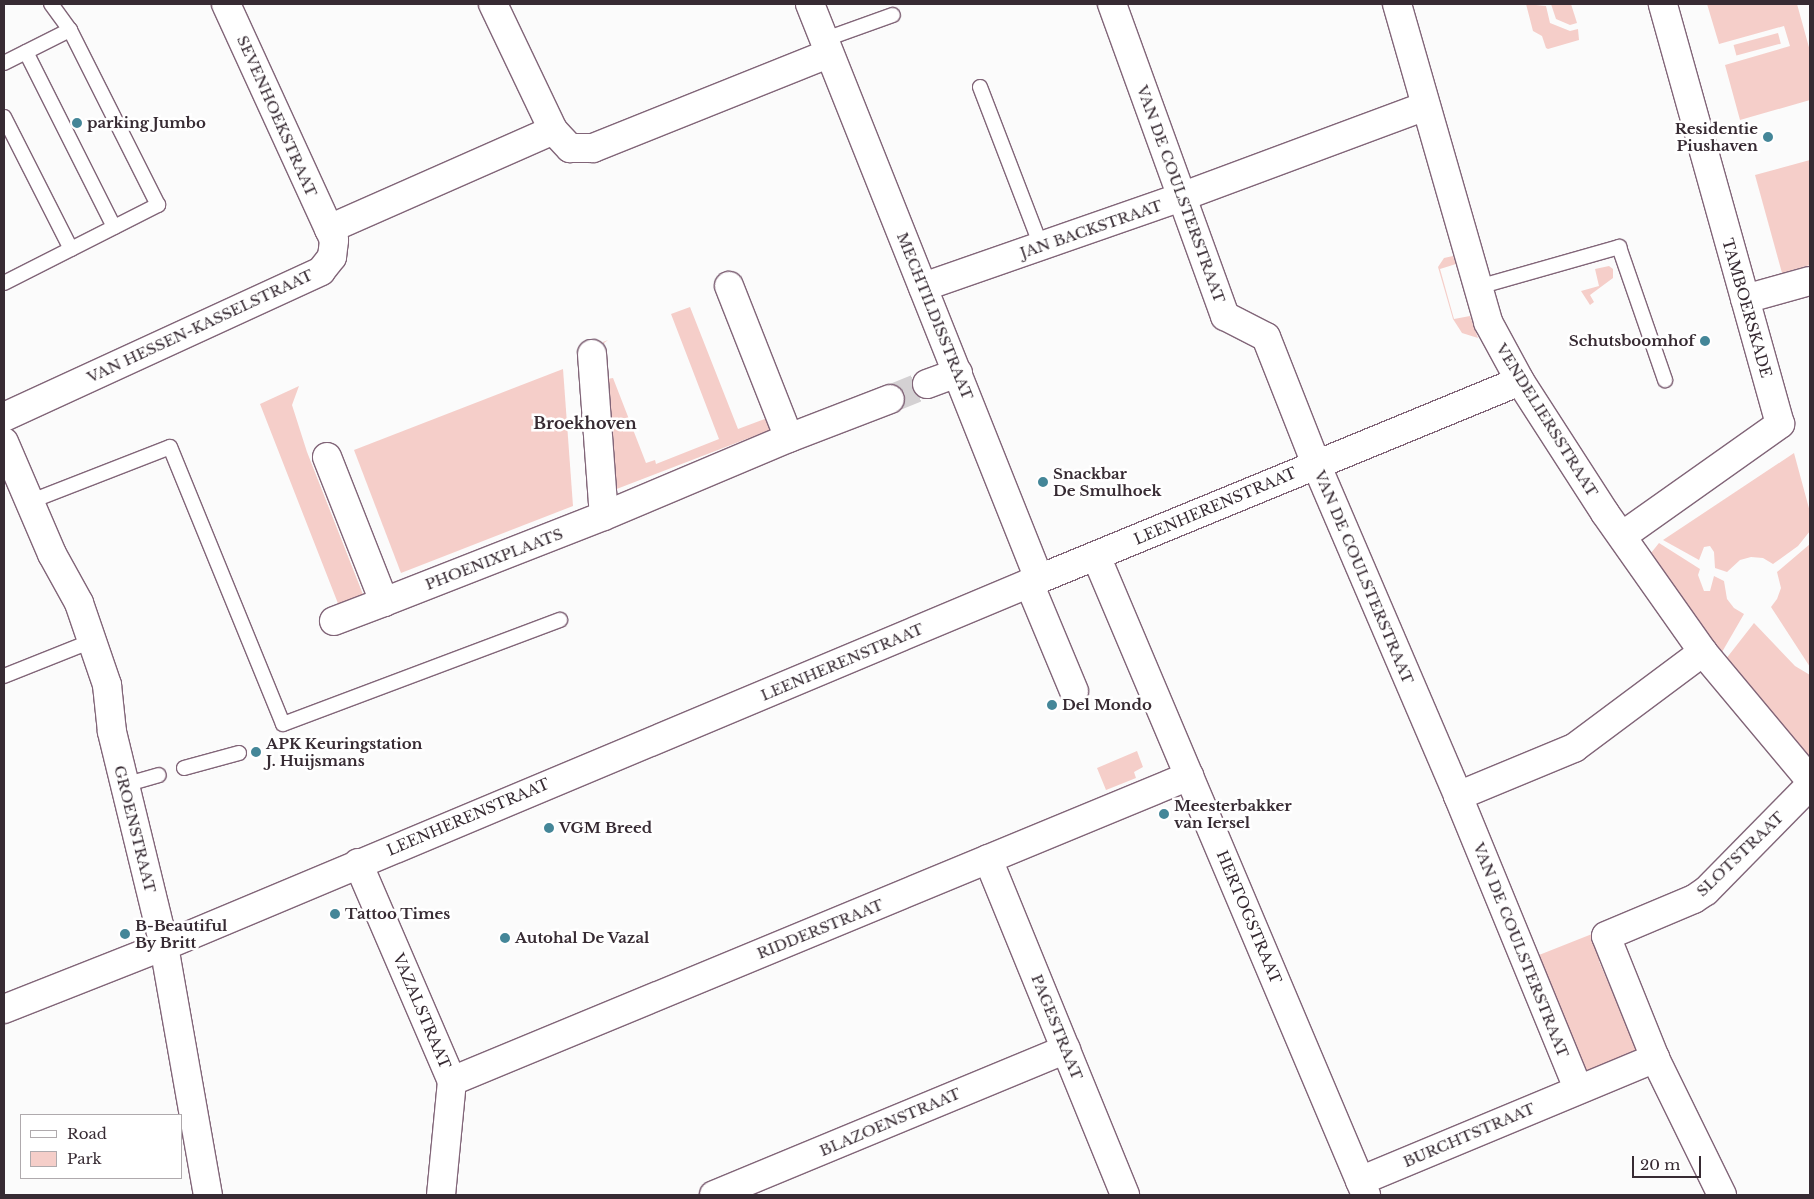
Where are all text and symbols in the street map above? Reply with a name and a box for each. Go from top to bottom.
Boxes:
street label: SEVENHOEKSTRAAT [233,33,321,199]
street label: VAN DE COULSTERSTRAAT [1133,83,1229,305]
place label: parking Jumbo [87,114,206,132]
marker: parking Jumbo [71,117,83,129]
place label: Residentie Piushaven [1675,119,1758,154]
marker: Residentie Piushaven [1762,131,1774,143]
street label: JAN BACKSTRAAT [1018,196,1164,262]
street label: MECHTILDISSTRAAT [893,230,977,402]
street label: TAMBOERSKADE [1719,236,1775,380]
street label: VAN HESSEN-KASSELSTRAAT [84,266,316,386]
place label: Schutsboomhof [1569,332,1695,350]
marker: Schutsboomhof [1699,335,1711,347]
street label: VENDELIERSSTRAAT [1492,340,1602,500]
district label: Broekhoven [533,413,637,433]
place label: Snackbar De Smulhoek [1053,464,1161,499]
street label: LEENHERENSTRAAT [1131,464,1299,548]
street label: VAN DE COULSTERSTRAAT [1311,468,1417,686]
marker: Snackbar De Smulhoek [1037,476,1049,488]
street label: PHOENIXPLAATS [423,524,565,594]
street label: LEENHERENSTRAAT [758,620,926,704]
place label: Del Mondo [1062,696,1152,714]
marker: Del Mondo [1046,699,1058,711]
place label: APK Keuringstation J. Huijsmans [266,734,423,769]
marker: APK Keuringstation J. Huijsmans [250,746,262,758]
street label: GROENSTRAAT [110,764,160,894]
street label: LEENHERENSTRAAT [384,775,552,859]
place label: Meesterbakker van Iersel [1174,796,1292,831]
marker: Meesterbakker van Iersel [1158,808,1170,820]
street label: SLOTSTRAAT [1693,808,1787,900]
place label: VGM Breed [559,819,652,837]
marker: VGM Breed [543,822,555,834]
street label: VAN DE COULSTERSTRAAT [1470,840,1572,1060]
street label: HERTOGSTRAAT [1213,848,1285,986]
street label: RIDDERSTRAAT [754,895,886,963]
place label: Tattoo Times [345,905,451,923]
marker: Tattoo Times [329,908,341,920]
place label: B-Beautiful By Britt [135,916,227,951]
marker: B-Beautiful By Britt [119,928,131,940]
place label: Autohal De Vazal [515,929,650,947]
marker: Autohal De Vazal [499,932,511,944]
street label: VAZALSTRAAT [390,951,454,1071]
street label: PAGESTRAAT [1028,972,1086,1082]
street label: BLAZOENSTRAAT [817,1084,963,1160]
street label: BURCHTSTRAAT [1400,1099,1538,1171]
legend [20,1114,182,1179]
text: Road [67,1124,107,1143]
scale bar [1634,1146,1703,1178]
text: Park [67,1149,102,1168]
text: 20 m [1640,1155,1680,1174]

